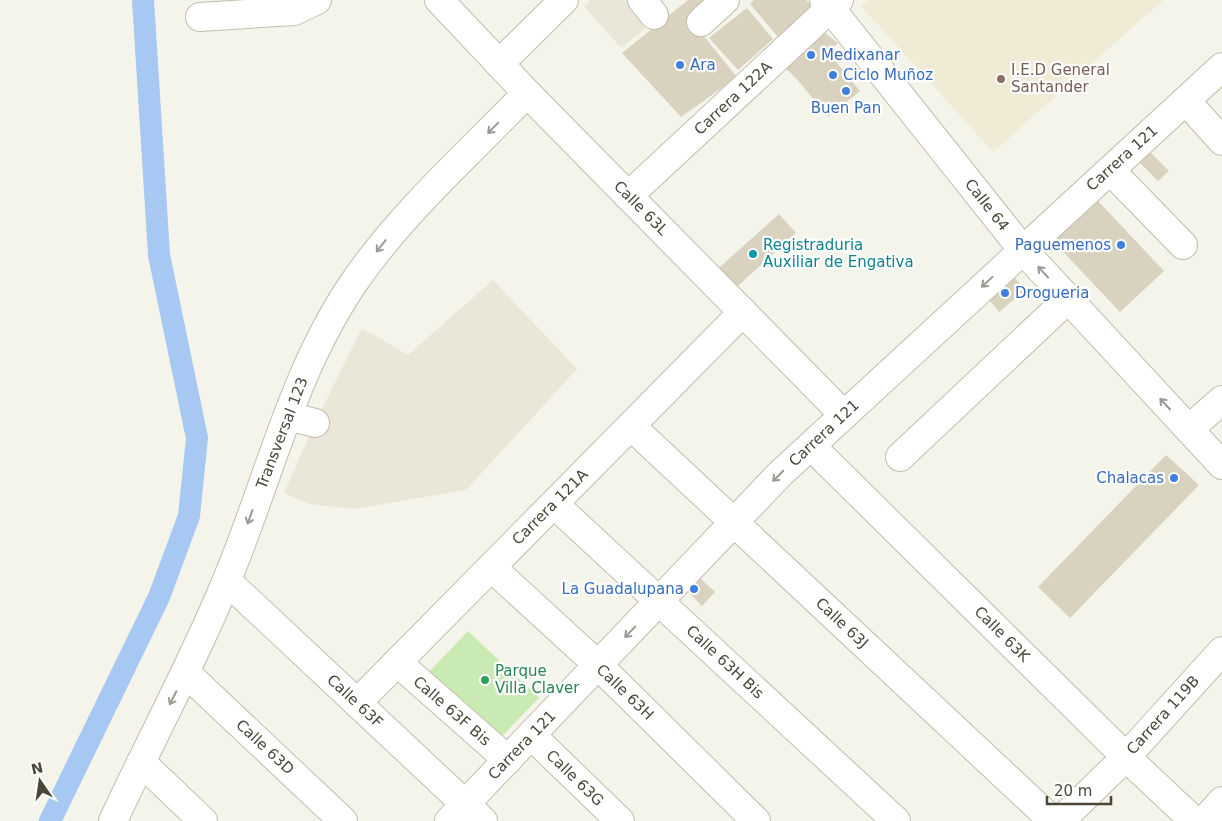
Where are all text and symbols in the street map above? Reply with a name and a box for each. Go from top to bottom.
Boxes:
place label: Medixanar [821,46,901,64]
marker: Medixanar [805,49,817,61]
place label: Ara [690,56,716,74]
street label: Carrera 122A [690,57,776,139]
marker: Ara [674,59,686,71]
place label: I.E.D General Santander [1011,61,1110,96]
place label: Ciclo Muñoz [843,66,933,84]
marker: Ciclo Muñoz [827,69,839,81]
marker: I.E.D General Santander [995,73,1007,85]
marker: Buen Pan [840,85,852,97]
place label: Buen Pan [811,99,881,117]
street label: Carrera 121 [1083,121,1161,195]
one-way arrow [487,122,499,135]
street label: Calle 64 [961,175,1013,235]
street label: Calle 63L [610,177,672,239]
place label: Registraduria Auxiliar de Engativa [763,236,914,271]
place label: Paguemenos [1015,236,1111,254]
one-way arrow [376,239,387,252]
marker: Paguemenos [1115,239,1127,251]
marker: Registraduria Auxiliar de Engativa [747,248,759,260]
one-way arrow [1037,265,1049,278]
one-way arrow [980,276,993,288]
place label: Drogueria [1015,284,1089,302]
marker: Drogueria [999,287,1011,299]
street label: Transversal 123 [252,374,312,492]
street label: Carrera 121 [785,396,863,470]
one-way arrow [1159,397,1171,410]
street label: Carrera 121A [508,465,592,549]
place label: Chalacas [1096,469,1164,487]
one-way arrow [772,470,784,483]
marker: Chalacas [1168,472,1180,484]
one-way arrow [245,509,255,524]
place label: La Guadalupana [562,580,684,598]
marker: La Guadalupana [688,583,700,595]
street label: Calle 63J [812,594,872,652]
street label: Calle 63K [971,603,1034,666]
street label: Calle 63H Bis [683,622,768,703]
one-way arrow [623,626,636,638]
street label: Calle 63H [593,660,657,724]
place label: Parque Villa Claver [495,662,580,697]
street label: Calle 63F [323,671,387,731]
street label: Calle 63F Bis [410,672,495,750]
street label: Carrera 119B [1123,672,1203,758]
marker: Parque Villa Claver [479,674,491,686]
one-way arrow [168,690,177,705]
street label: Carrera 121 [484,707,560,783]
street label: Calle 63D [232,716,298,778]
street label: Calle 63G [543,746,607,810]
north arrow [15,756,65,806]
text: N [30,759,45,777]
scale bar [1047,774,1111,806]
text: 20 m [1054,782,1092,800]

